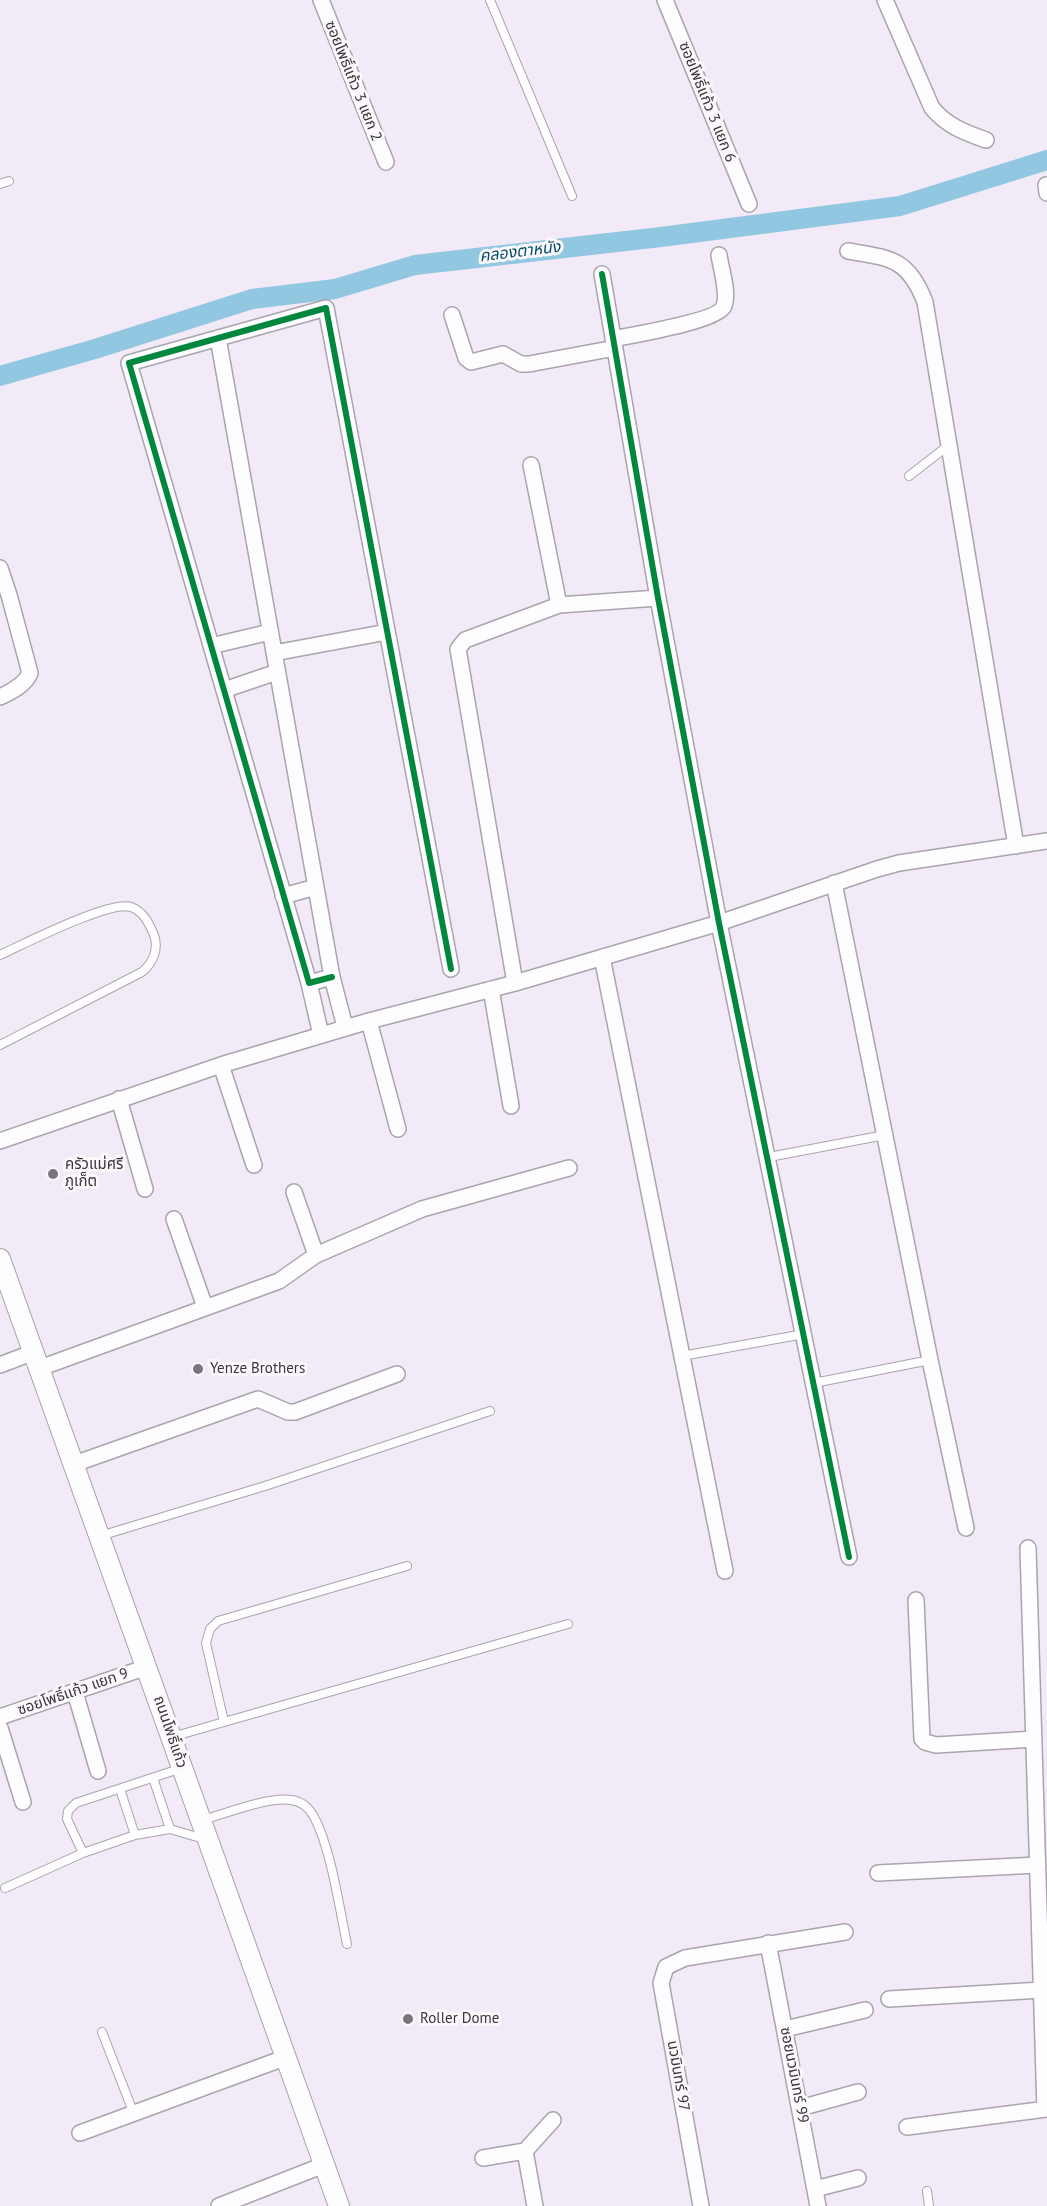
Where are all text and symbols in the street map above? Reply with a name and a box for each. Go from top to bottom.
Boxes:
street label: ซอยโพธิ์แก้ว 3 แยก 2 [321,18,385,144]
street label: ซอยโพธิ์แก้ว 3 แยก 6 [675,39,739,165]
water label: คลองตาหนัง [479,238,561,266]
place label: ครัวแม่ศรี ภูเก็ต [65,1156,123,1191]
marker: ครัวแม่ศรี ภูเก็ต [46,1167,60,1181]
place label: Yenze Brothers [210,1360,305,1378]
marker: Yenze Brothers [191,1362,205,1376]
street label: ซอยโพธิ์เเก้ว แยก 9 [15,1665,131,1719]
street label: ถนนโพธิ์แก้ว [149,1693,191,1771]
place label: Roller Dome [420,2010,499,2028]
marker: Roller Dome [401,2012,415,2026]
street label: ซอยนวมินทร์ 99 [776,2025,812,2125]
street label: นวมินทร์ 97 [663,2039,693,2113]

